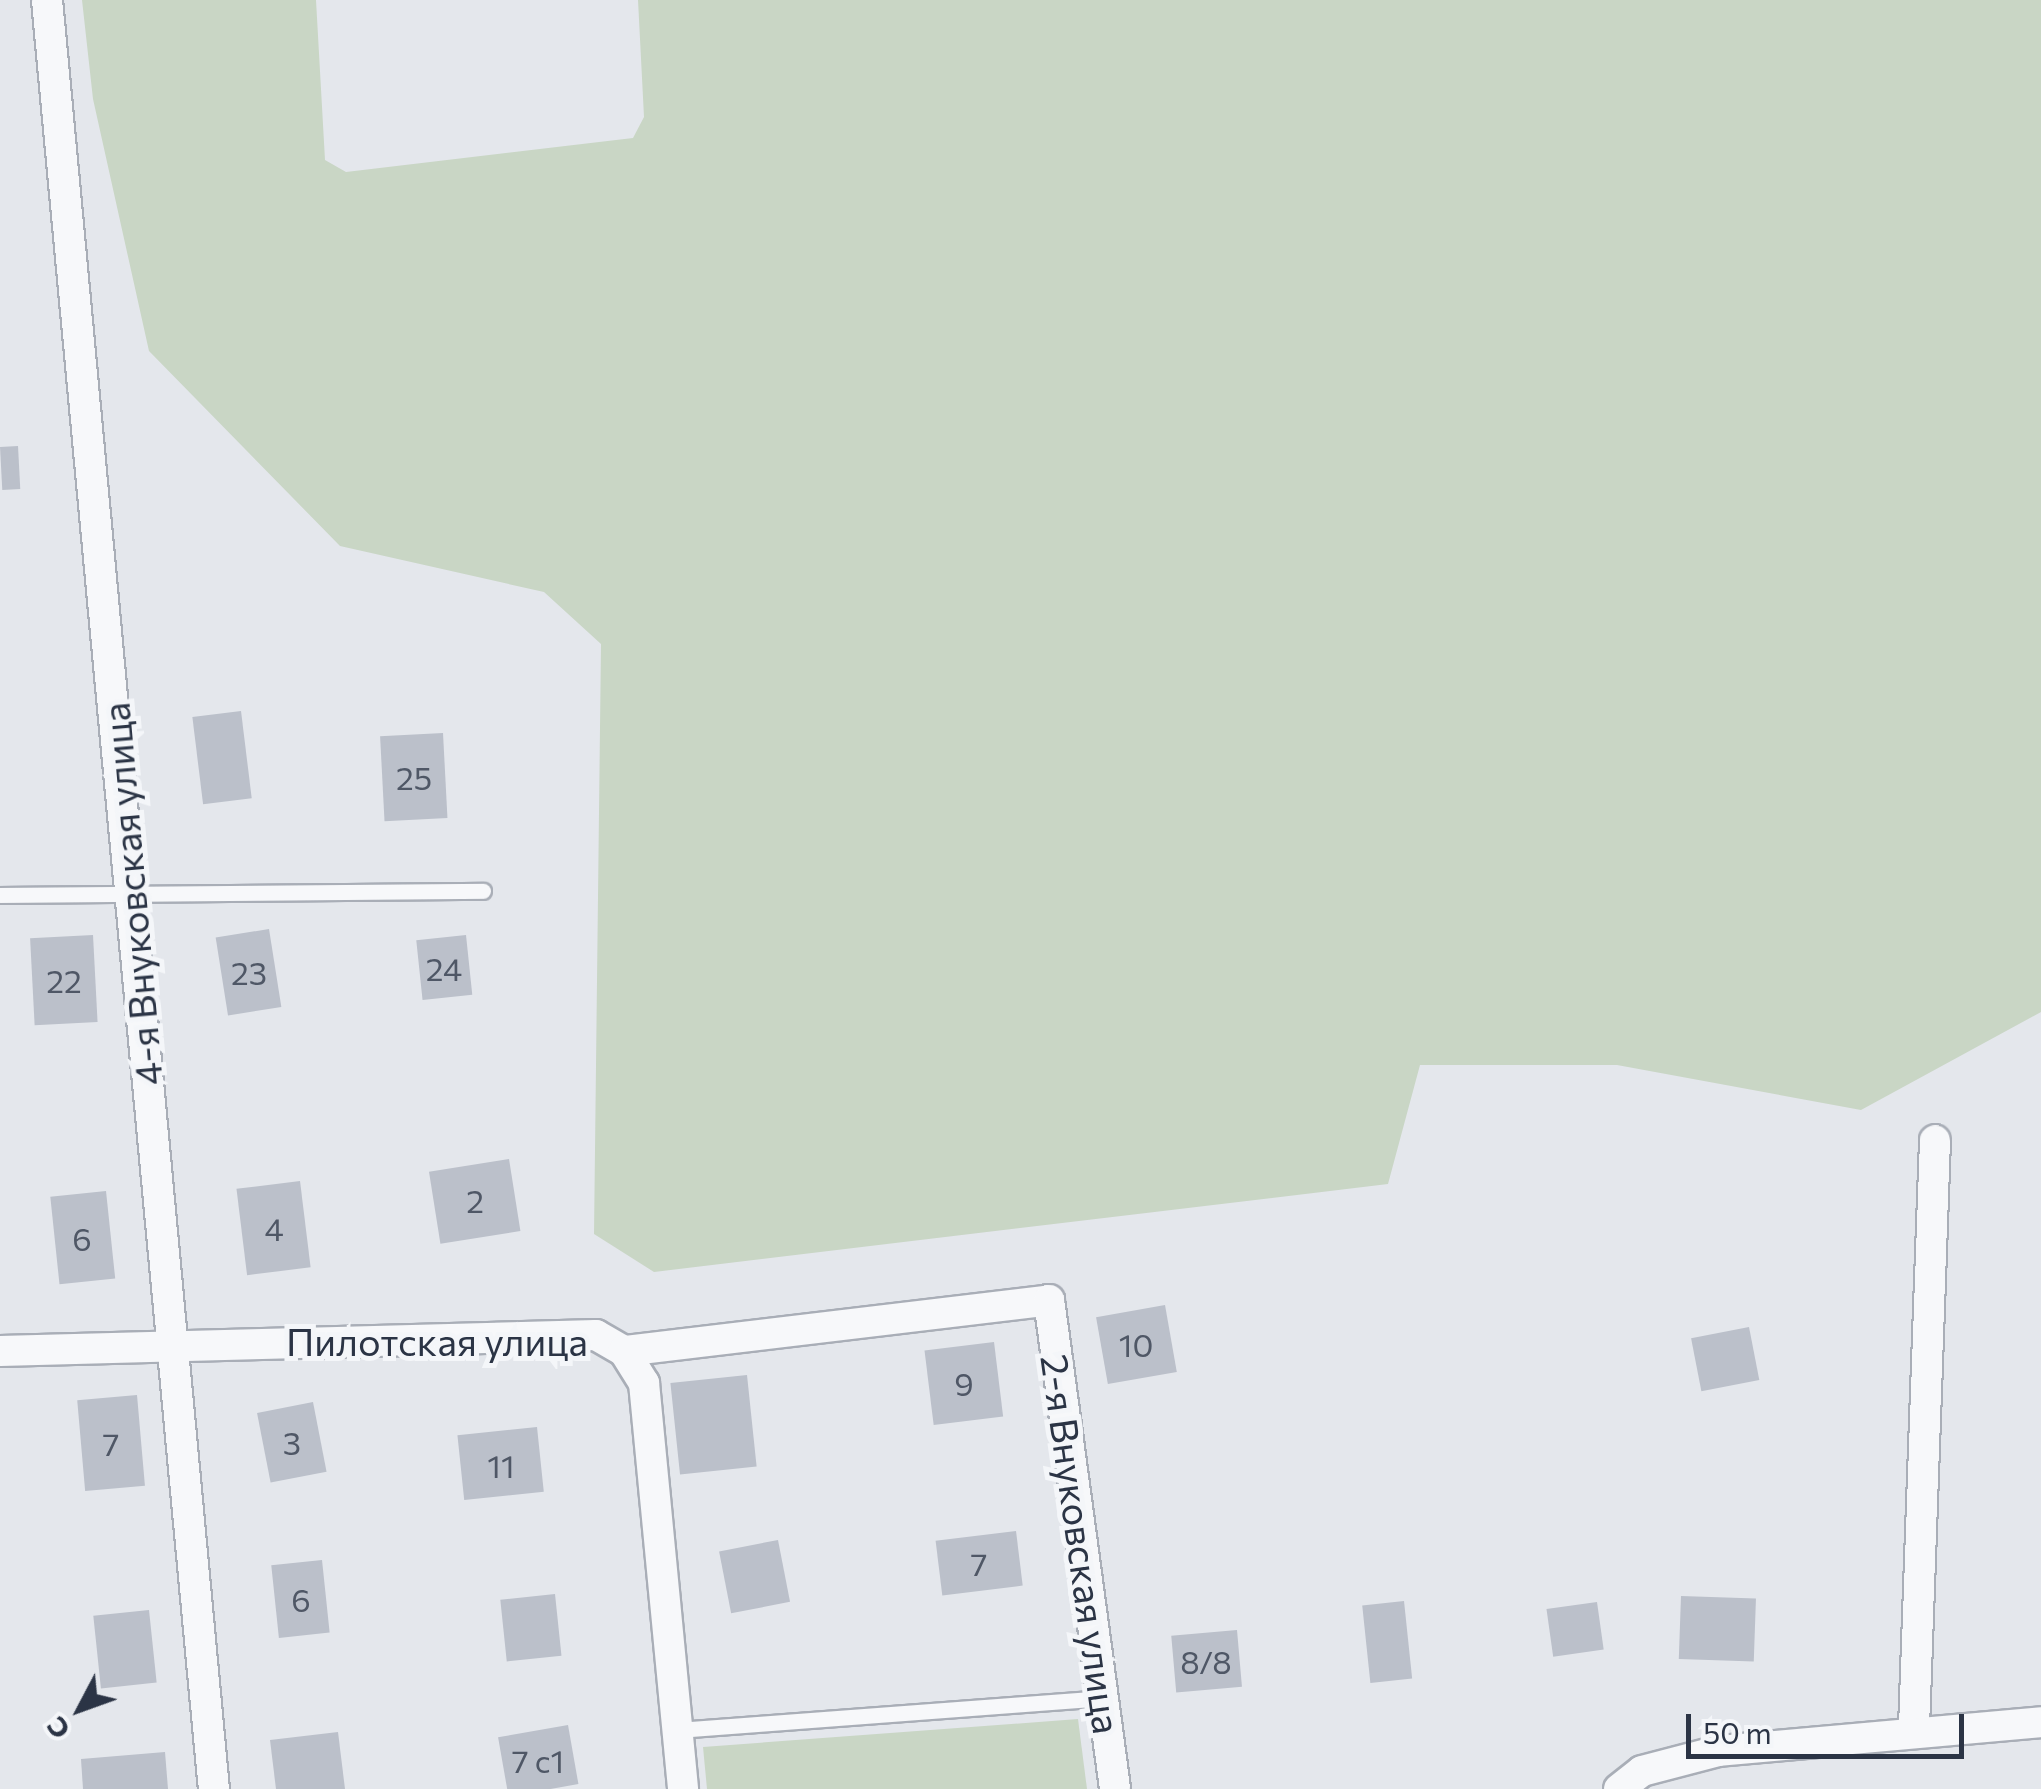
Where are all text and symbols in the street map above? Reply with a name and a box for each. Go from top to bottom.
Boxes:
street label: 4-я Внуковская улица [92,701,170,1087]
house number: 25 [396,758,432,796]
house number: 24 [426,949,462,987]
house number: 23 [231,953,267,991]
house number: 22 [46,961,82,999]
house number: 2 [466,1181,484,1219]
house number: 4 [264,1209,284,1247]
house number: 6 [72,1219,92,1257]
street label: Пилотская улица [286,1318,588,1364]
house number: 10 [1119,1325,1153,1363]
street label: 2-я Внуковская улица [1033,1351,1131,1737]
house number: 9 [954,1364,974,1402]
house number: 3 [283,1423,301,1461]
house number: 7 [103,1424,119,1462]
house number: 11 [487,1446,515,1484]
house number: 7 [971,1544,987,1582]
house number: 6 [291,1580,311,1618]
house number: 8/8 [1180,1642,1232,1680]
north arrow [30,1659,130,1759]
scale bar [1691,1694,1968,1756]
text: С [38,1710,76,1747]
text: 50 m [1703,1713,1772,1750]
house number: 7 с1 [512,1741,564,1779]

